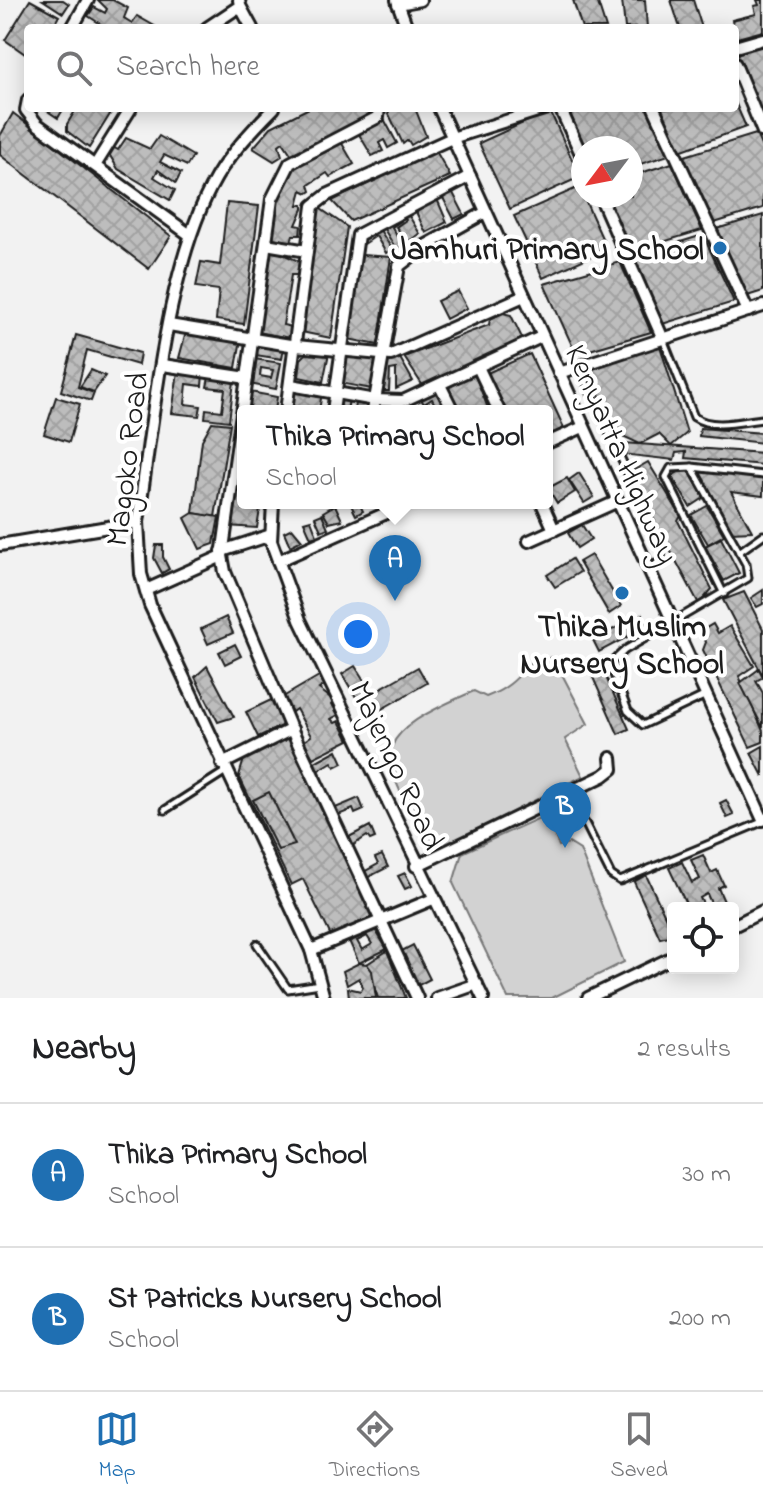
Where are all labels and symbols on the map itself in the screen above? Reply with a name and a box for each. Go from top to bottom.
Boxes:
north arrow [571,136,643,208]
place label: Jamhuri Primary School [391,228,704,276]
marker: Jamhuri Primary School [711,239,729,257]
street label: Kenyatta Highway [550,338,689,573]
street label: Magoko Road [95,370,163,549]
pin: A [369,535,421,601]
marker: Thika Muslim Nursery School [613,584,631,602]
place label: Thika Muslim Nursery School [520,605,724,690]
your location [338,614,378,654]
street label: Majengo Road [335,674,455,859]
pin: B [539,782,591,848]

